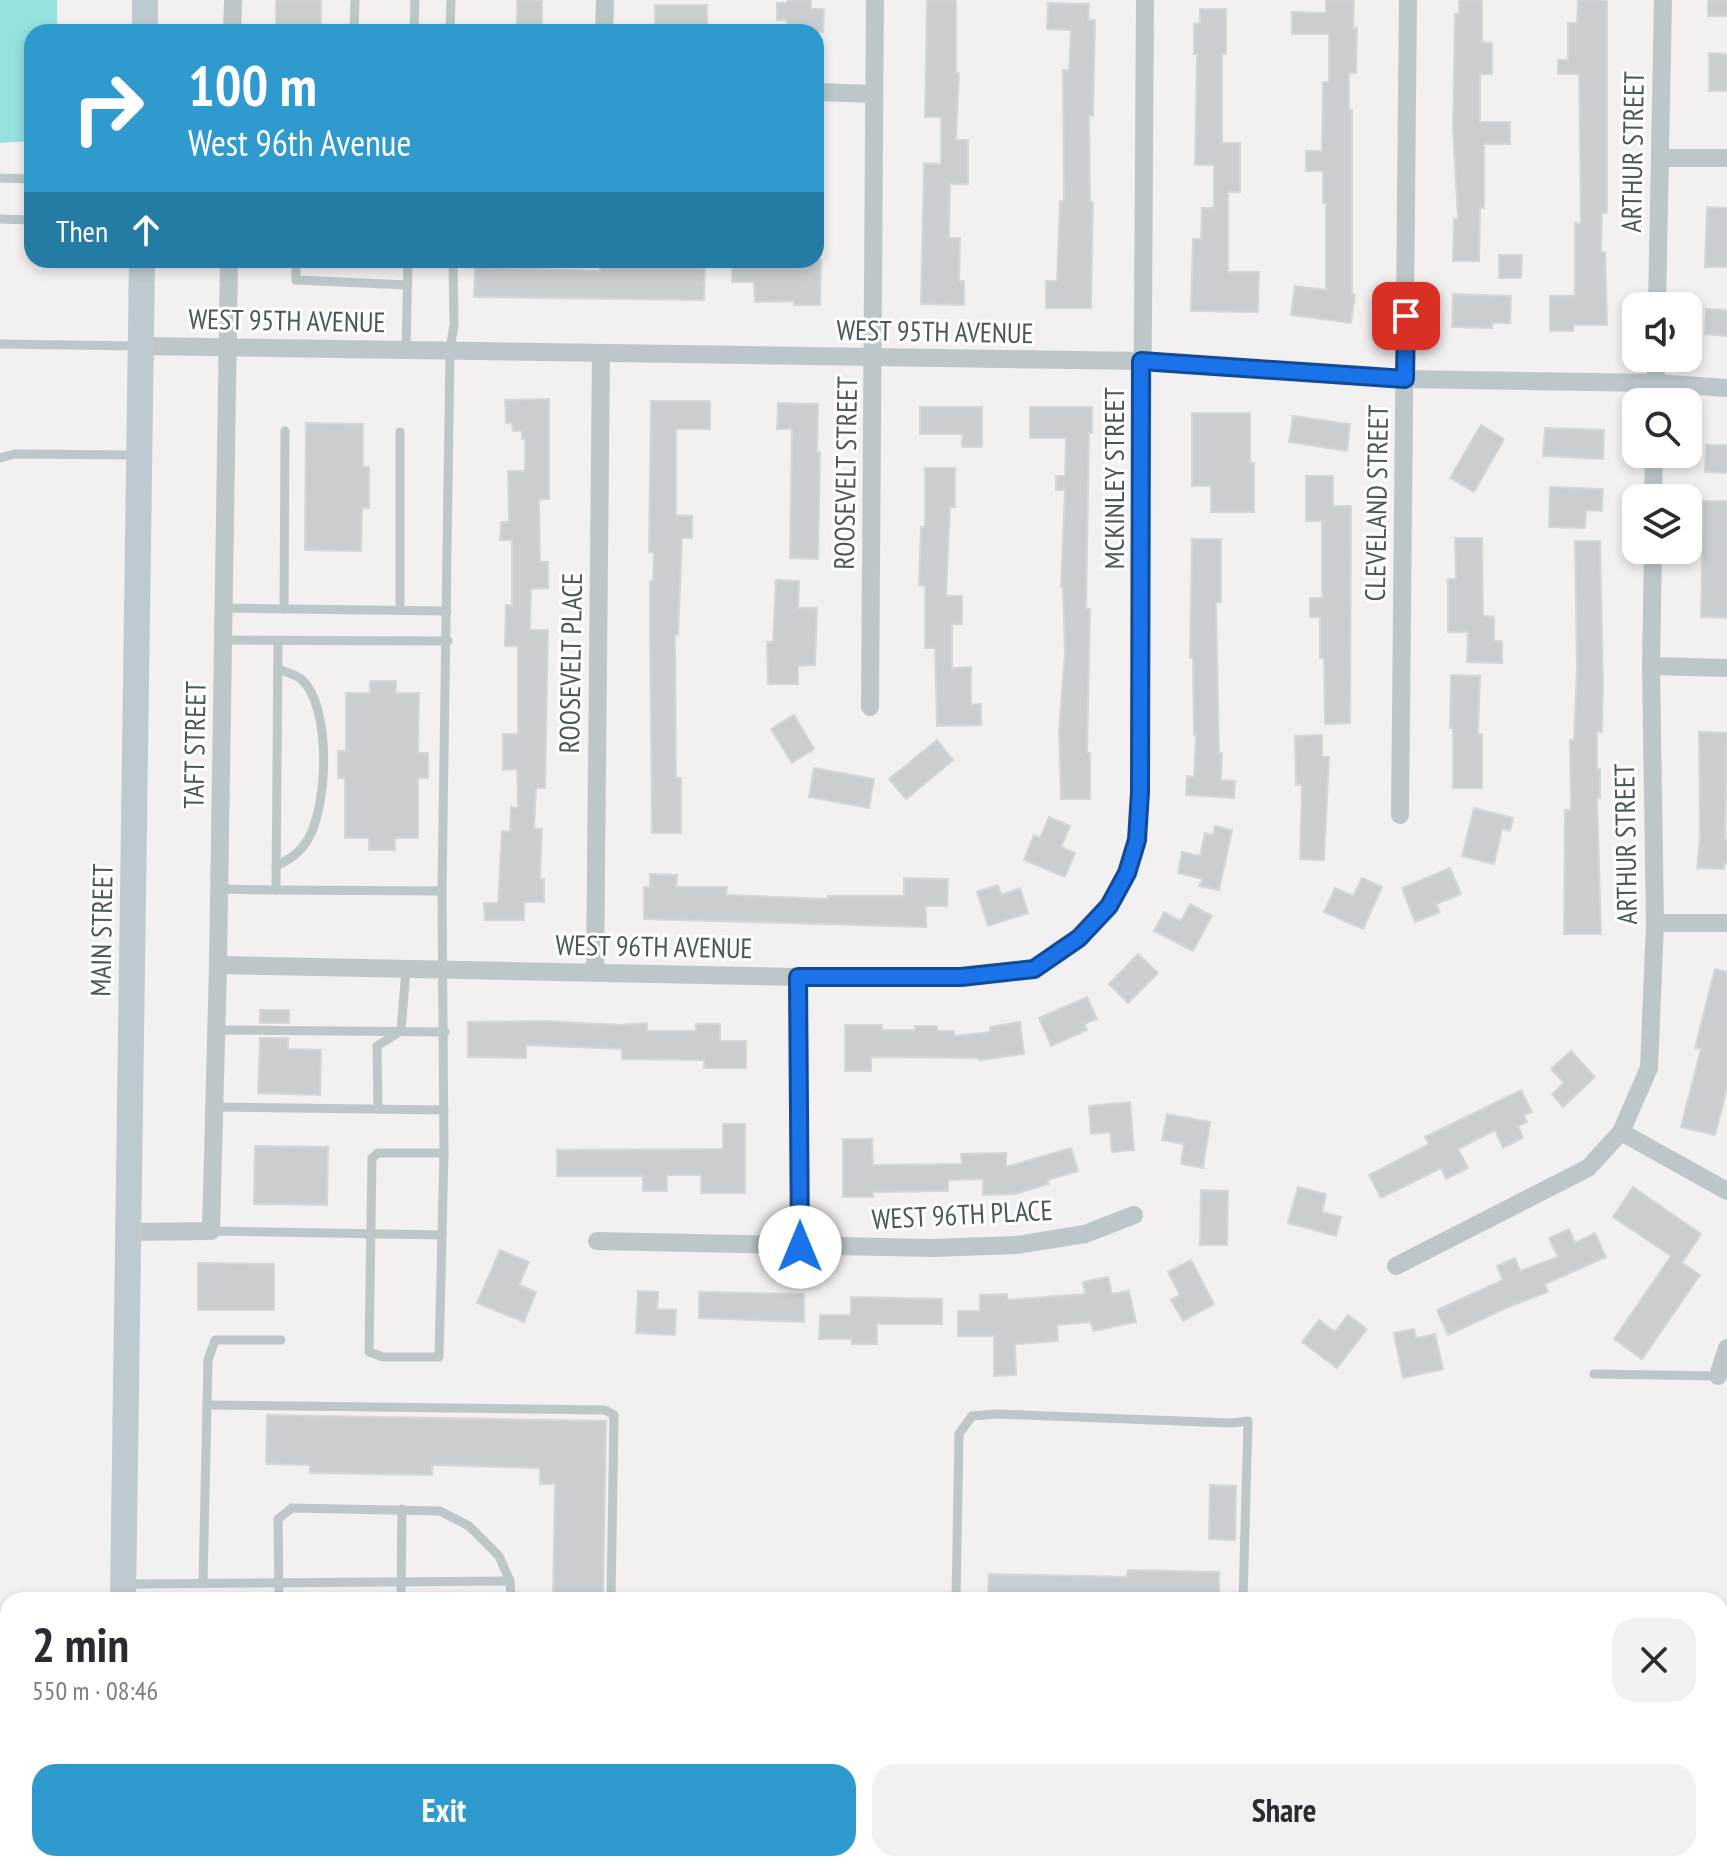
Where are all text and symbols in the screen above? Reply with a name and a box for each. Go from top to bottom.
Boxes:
text: 100 m [188,49,317,121]
icon: right [56,56,160,160]
street label: ARTHUR STREET [1612,71,1652,233]
text: West 96th Avenue [188,119,411,166]
icon: ahead [124,208,168,252]
text: Then [56,211,108,250]
pin [1372,282,1440,350]
map controls [1622,292,1702,564]
button: sound [1622,292,1702,372]
icon: arrive [1384,294,1428,338]
street label: WEST 95TH AVENUE [188,300,386,340]
street label: WEST 95TH AVENUE [836,311,1034,351]
street label: ROOSEVELT STREET [825,376,865,570]
street label: MCKINLEY STREET [1095,386,1132,569]
button: search [1622,388,1702,468]
street label: CLEVELAND STREET [1356,404,1396,602]
button: layers [1622,484,1702,564]
street label: ROOSEVELT PLACE [550,572,590,754]
street label: TAFT STREET [174,680,214,809]
street label: ARTHUR STREET [1605,763,1645,925]
street label: MAIN STREET [81,863,121,997]
street label: WEST 96TH AVENUE [555,926,753,966]
street label: WEST 96TH PLACE [871,1191,1053,1237]
position arrow [758,1205,842,1289]
text: 2 min [32,1613,129,1675]
button: close [1612,1618,1696,1702]
text: 550 m · 08:46 [32,1674,158,1707]
button: Exit [32,1764,856,1856]
button: Share [872,1764,1696,1856]

